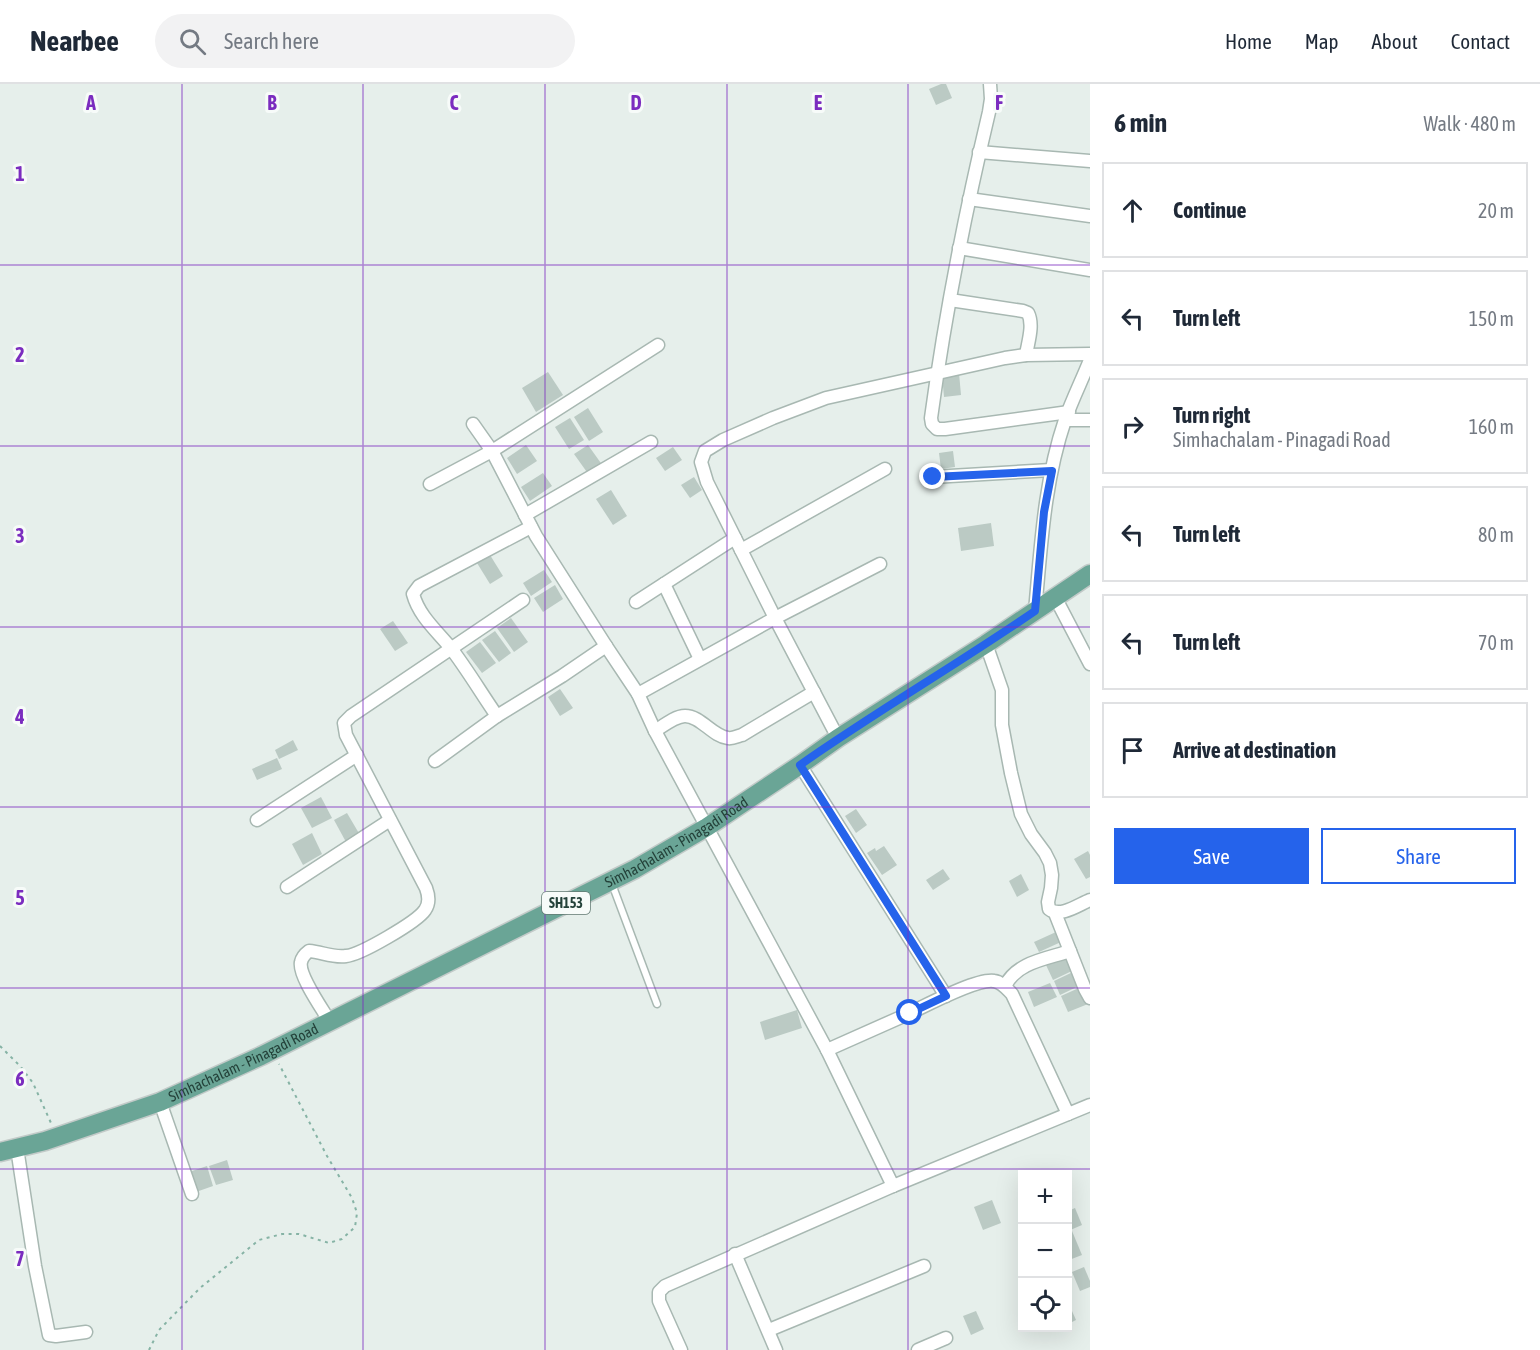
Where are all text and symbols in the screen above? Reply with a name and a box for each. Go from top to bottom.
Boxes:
search box [155,14,575,68]
text: Nearbee [30,25,119,57]
icon: search [176,25,209,58]
text: Search here [224,28,319,54]
text: Home [1225,29,1272,53]
text: Map [1305,29,1339,53]
text: About [1372,29,1418,53]
text: Contact [1451,29,1510,53]
text: A [85,91,96,114]
text: B [267,91,277,114]
text: C [450,91,459,114]
text: D [630,91,642,114]
text: E [814,91,823,114]
text: F [995,91,1003,114]
text: 6 min [1114,108,1167,138]
text: Walk · 480 m [1424,112,1516,135]
text: 1 [15,162,25,185]
icon: ahead [1116,194,1149,227]
text: Continue [1173,197,1247,223]
text: 20 m [1478,199,1514,222]
icon: left [1116,302,1149,335]
text: Turn left [1173,305,1240,331]
text: 150 m [1469,307,1514,330]
text: 2 [15,343,25,366]
text: Turn right [1173,402,1250,428]
icon: right [1116,410,1149,443]
text: 160 m [1469,415,1514,438]
text: Simhachalam - Pinagadi Road [1173,428,1391,451]
route end [919,463,945,489]
icon: left [1116,518,1149,551]
text: Turn left [1173,521,1240,547]
text: 80 m [1478,523,1514,546]
text: 3 [15,524,25,547]
icon: left [1116,626,1149,659]
text: Turn left [1173,629,1240,655]
text: 70 m [1478,631,1514,654]
text: 4 [14,705,25,728]
icon: arrive [1116,734,1149,767]
text: Arrive at destination [1173,737,1336,763]
street label: Simhachalam - Pinagadi Road [602,793,751,891]
button: Save [1114,828,1309,884]
button: Share [1321,828,1516,884]
text: 5 [15,886,25,909]
road number: SH153 [542,892,590,914]
route start [896,999,922,1025]
street label: Simhachalam - Pinagadi Road [166,1020,321,1105]
text: 6 [15,1067,25,1090]
map controls [1018,1170,1072,1332]
button: + [1018,1170,1072,1224]
button: − [1018,1224,1072,1278]
text: 7 [15,1247,25,1270]
button: locate [1018,1278,1072,1332]

